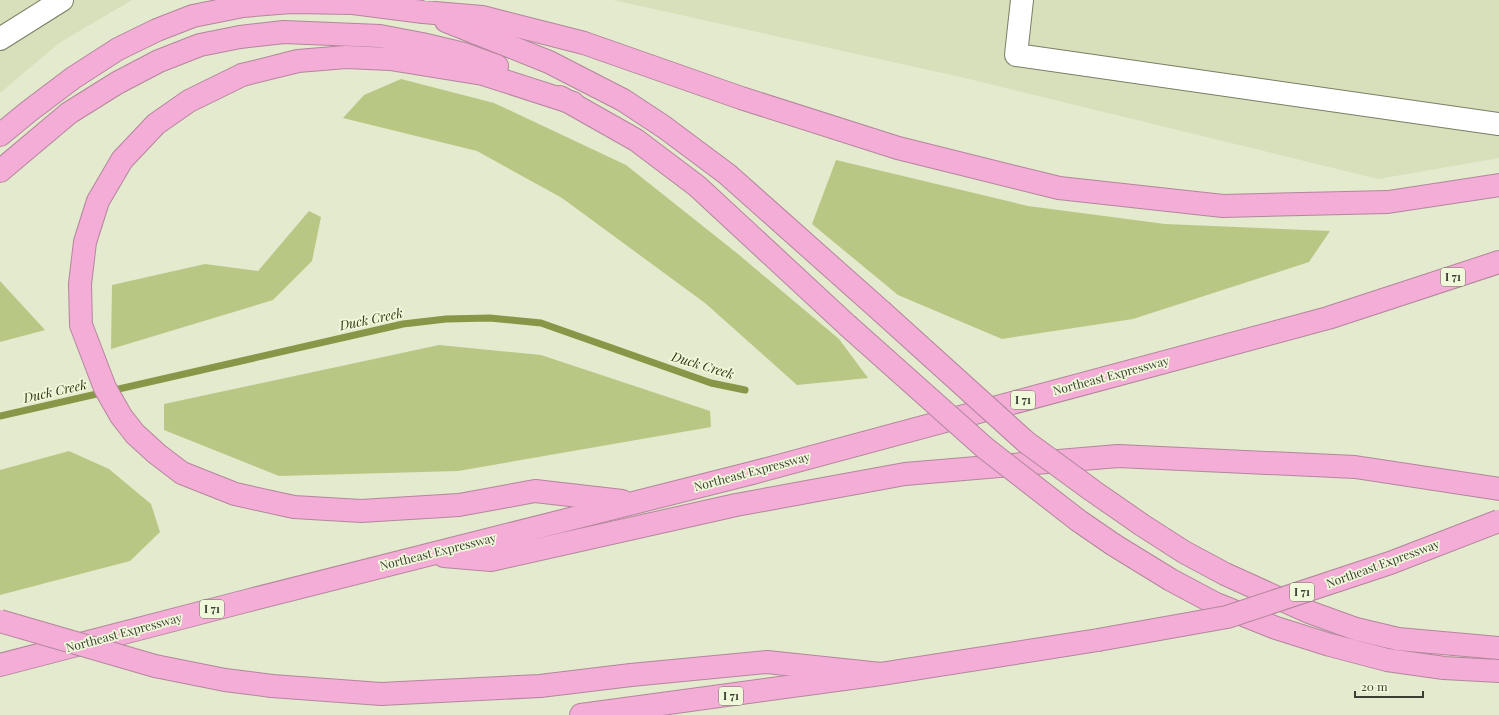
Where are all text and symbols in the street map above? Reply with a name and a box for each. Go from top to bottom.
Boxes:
road number: I 71 [1441,268,1465,286]
water label: Duck Creek [337,303,404,334]
water label: Duck Creek [669,347,737,382]
street label: Northeast Expressway [1051,352,1171,398]
water label: Duck Creek [21,375,88,406]
road number: I 71 [1011,391,1035,409]
street label: Northeast Expressway [692,448,812,494]
street label: Northeast Expressway [378,529,498,573]
street label: Northeast Expressway [1324,535,1442,591]
road number: I 71 [1290,583,1314,601]
road number: I 71 [200,600,224,618]
street label: Northeast Expressway [64,609,184,655]
scale bar [1355,673,1423,699]
text: 20 m [1361,678,1388,694]
road number: I 71 [719,687,743,705]

